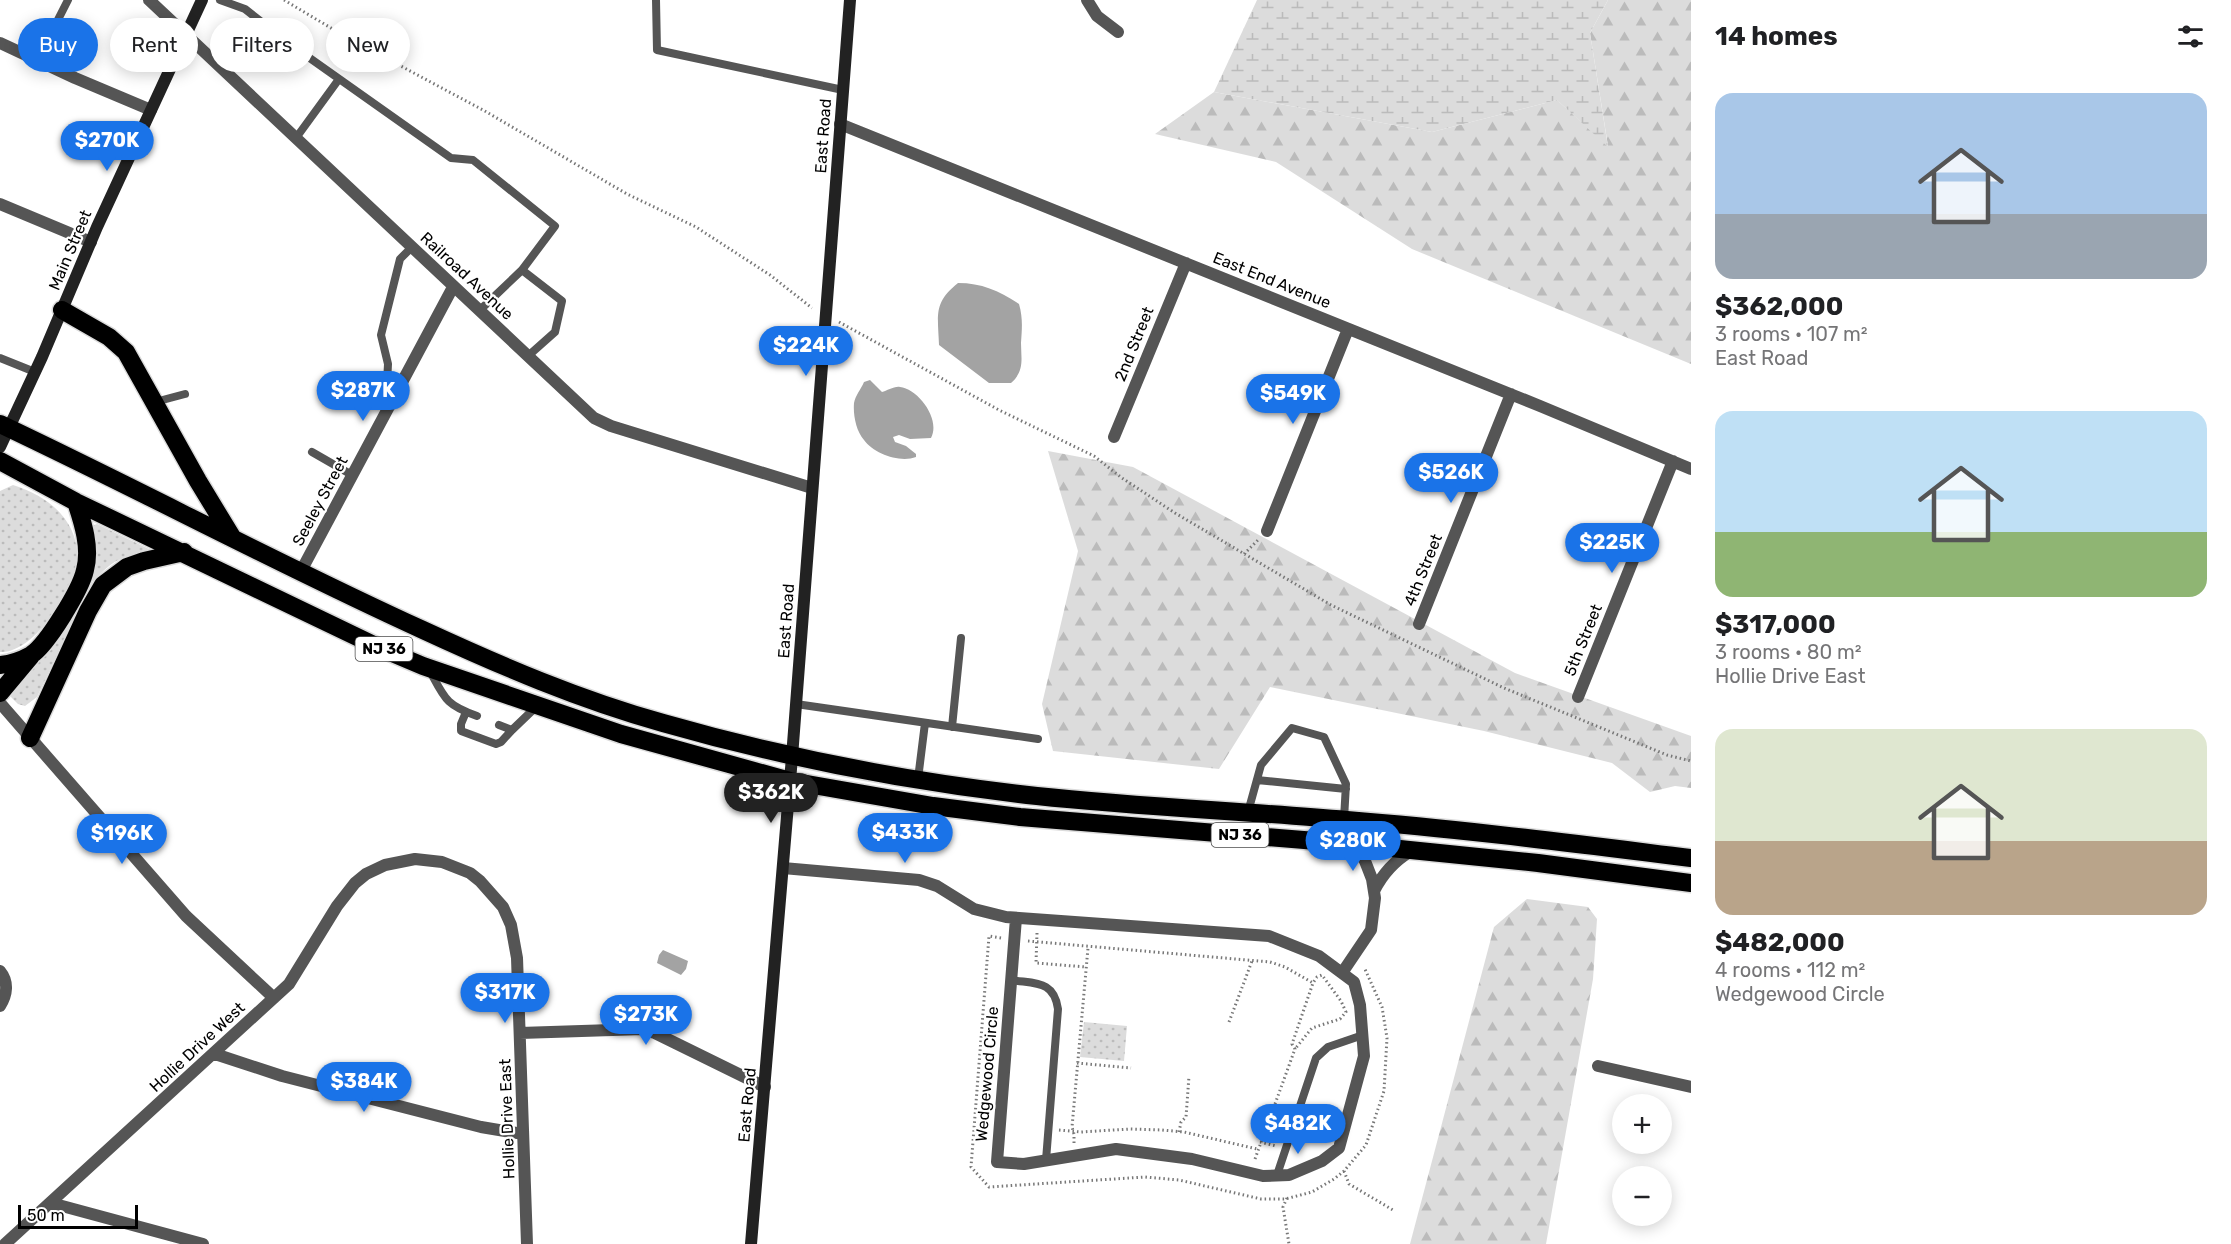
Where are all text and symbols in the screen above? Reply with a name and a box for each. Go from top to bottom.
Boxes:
chip: Buy [18,18,98,72]
chip: Rent [110,18,198,72]
chip: Filters [210,18,314,72]
chip: New [326,18,410,72]
icon: filters [2174,20,2207,53]
text: 14 homes [1715,21,1838,52]
street label: East Road [811,98,835,174]
pin: $270K [65,121,149,172]
text: $270K [75,128,139,152]
icon: home [1907,132,2015,240]
street label: Main Street [45,207,95,293]
street label: Railroad Avenue [417,228,517,324]
street label: East End Avenue [1210,248,1334,312]
text: $362,000 [1715,291,1843,322]
street label: 2nd Street [1110,304,1158,384]
text: 3 rooms · 107 m² [1715,322,1868,346]
pin: $224K [764,326,848,377]
text: $224K [773,333,839,357]
text: East Road [1715,346,1808,370]
pin: $287K [321,371,405,422]
pin: $549K [1251,374,1335,425]
text: $287K [331,378,395,402]
text: $549K [1260,381,1326,405]
icon: home [1907,450,2015,558]
street label: Seeley Street [288,453,352,549]
pin: $526K [1409,453,1493,504]
text: $526K [1418,460,1484,484]
pin: $225K [1570,523,1654,574]
text: $225K [1579,530,1645,554]
street label: 4th Street [1400,531,1446,609]
street label: East Road [774,583,798,659]
street label: 5th Street [1560,601,1606,679]
text: $317,000 [1715,609,1836,640]
road number: NJ 36 [356,637,412,661]
text: 3 rooms · 80 m² [1715,640,1862,664]
text: Hollie Drive East [1715,664,1866,688]
icon: home [1907,768,2015,876]
pin: $362K [729,773,813,824]
text: $362K [738,780,804,804]
pin: $433K [863,813,947,864]
pin: $196K [80,814,164,865]
text: $433K [872,820,938,844]
text: $196K [91,821,153,845]
pin: $280K [1311,821,1395,872]
road number: NJ 36 [1212,823,1268,847]
text: $280K [1320,828,1386,852]
text: $482,000 [1715,927,1845,958]
text: 4 rooms · 112 m² [1715,958,1865,982]
pin: $317K [463,973,547,1024]
text: $317K [475,980,535,1004]
text: Wedgewood Circle [1715,982,1885,1006]
pin: $273K [604,995,688,1046]
street label: Hollie Drive West [145,998,249,1096]
text: $273K [614,1002,678,1026]
street label: Wedgewood Circle [972,1005,1002,1142]
street label: Hollie Drive East [495,1058,519,1180]
pin: $384K [322,1062,406,1113]
street label: East Road [734,1067,760,1143]
text: $384K [331,1069,398,1093]
map controls [1612,1094,1672,1226]
button: + [1612,1094,1672,1154]
pin: $482K [1256,1104,1340,1155]
text: $482K [1265,1111,1331,1135]
button: − [1612,1166,1672,1226]
scale bar [18,1202,138,1230]
text: 50 m [27,1206,65,1225]

